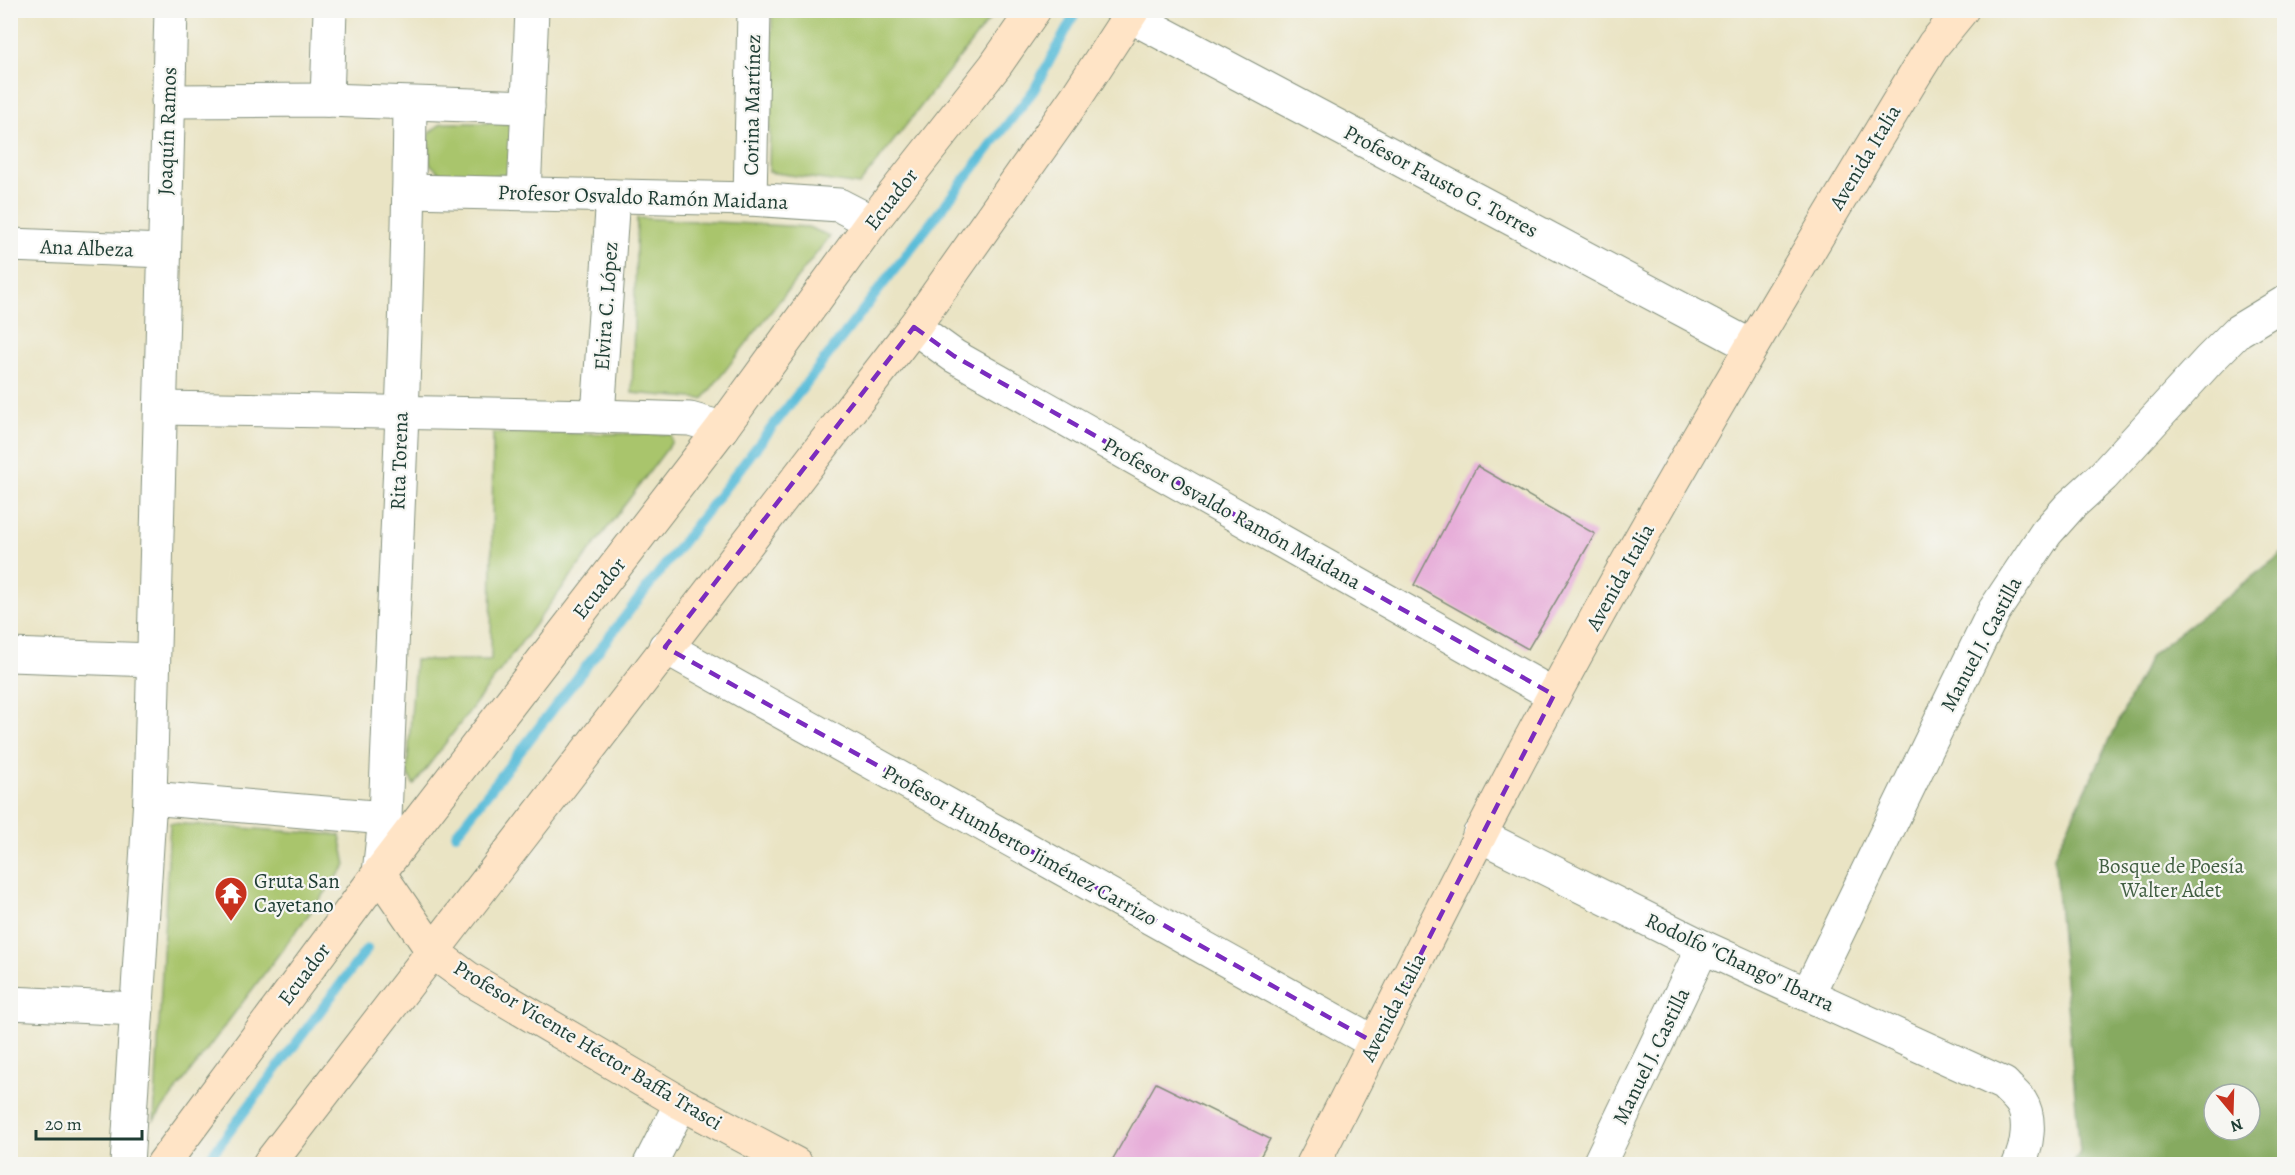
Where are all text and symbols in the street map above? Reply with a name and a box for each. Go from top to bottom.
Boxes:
street label: Corina Martínez [737,34,767,176]
street label: Joaquín Ramos [151,66,183,196]
street label: Avenida Italia [1822,99,1908,216]
street label: Profesor Fausto G. Torres [1339,118,1543,244]
street label: Ecuador [858,162,924,236]
street label: Profesor Osvaldo Ramón Maidana [497,178,789,216]
street label: Ana Albeza [39,232,135,264]
street label: Elvira C. López [588,241,624,371]
street label: Rita Torena [383,411,415,511]
street label: Profesor Osvaldo Ramón Maidana [1098,430,1366,596]
street label: Avenida Italia [1579,518,1661,636]
street label: Ecuador [566,551,632,625]
street label: Manuel J. Castilla [1934,571,2028,716]
street label: Profesor Humberto Jiménez Carrizo [878,758,1162,932]
park label: Bosque de Poesía Walter Adet [2098,852,2244,904]
place label: Gruta San Cayetano [254,867,340,919]
temple icon: Gruta San Cayetano [213,875,249,922]
street label: Rodolfo "Chango" Ibarra [1641,906,1839,1018]
street label: Ecuador [271,937,337,1011]
street label: Avenida Italia [1353,948,1432,1067]
street label: Profesor Vicente Héctor Baffa Trasci [448,953,728,1137]
street label: Manuel J. Castilla [1606,983,1696,1129]
north arrow [2202,1082,2262,1142]
scale bar [36,1103,142,1141]
text: 20 m [45,1112,82,1136]
text: N [2227,1113,2246,1138]

